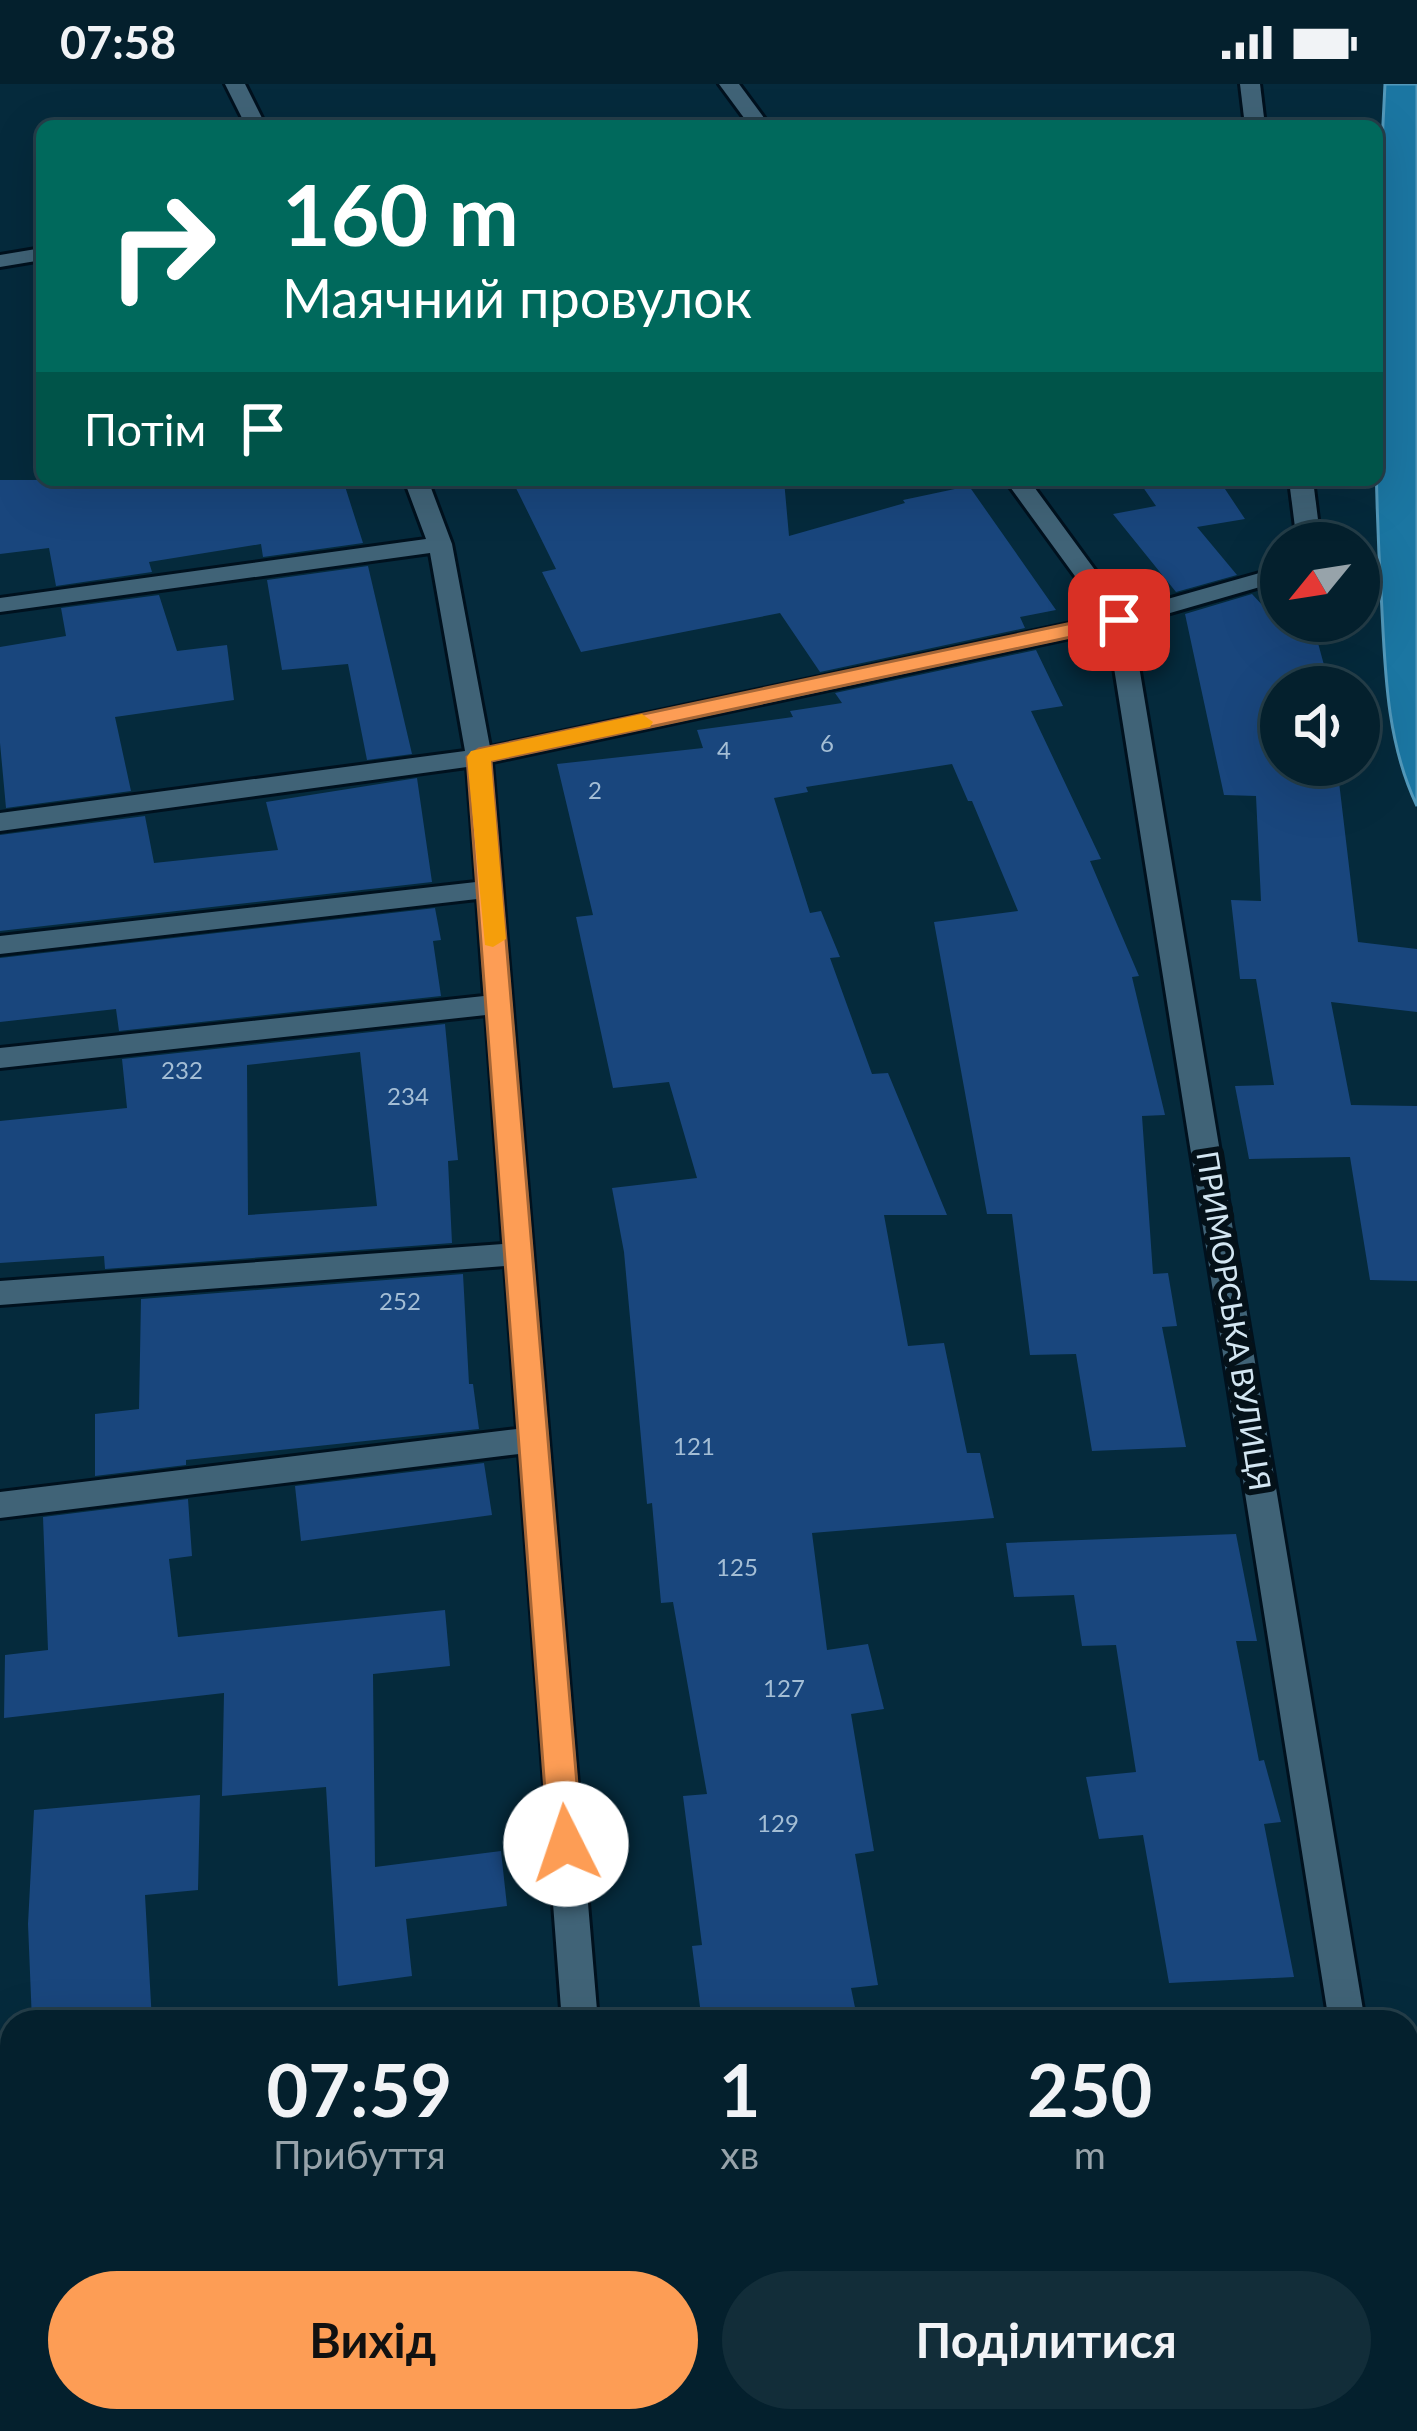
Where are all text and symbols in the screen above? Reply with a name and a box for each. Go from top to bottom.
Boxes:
text: 07:58 [60,15,176,69]
text: 160 m [282,163,519,264]
icon: right [84,168,240,324]
text: Маячний провулок [282,265,752,330]
icon: arrive [230,396,296,462]
text: Потім [84,402,206,456]
north arrow [1260,522,1380,642]
map controls [1260,522,1380,786]
pin [1068,569,1170,671]
icon: arrive [1086,587,1152,653]
button: sound [1260,666,1380,786]
house number: 6 [820,728,834,757]
house number: 4 [717,735,731,764]
house number: 2 [588,775,602,804]
house number: 232 [161,1055,203,1084]
house number: 234 [387,1081,429,1110]
street label: ПРИМОРСЬКА ВУЛИЦЯ [1190,1148,1280,1493]
house number: 252 [379,1286,421,1315]
house number: 121 [673,1431,715,1460]
house number: 125 [716,1552,758,1581]
house number: 127 [763,1673,805,1702]
position arrow [503,1781,629,1907]
house number: 129 [757,1808,799,1837]
text: 07:59 [267,2046,452,2132]
text: 1 [719,2046,761,2132]
text: 250 [1027,2046,1152,2132]
text: Прибуття [273,2131,446,2177]
text: хв [720,2131,759,2177]
text: m [1074,2131,1106,2177]
button: Вихід [48,2271,698,2409]
button: Поділитися [722,2271,1371,2409]

